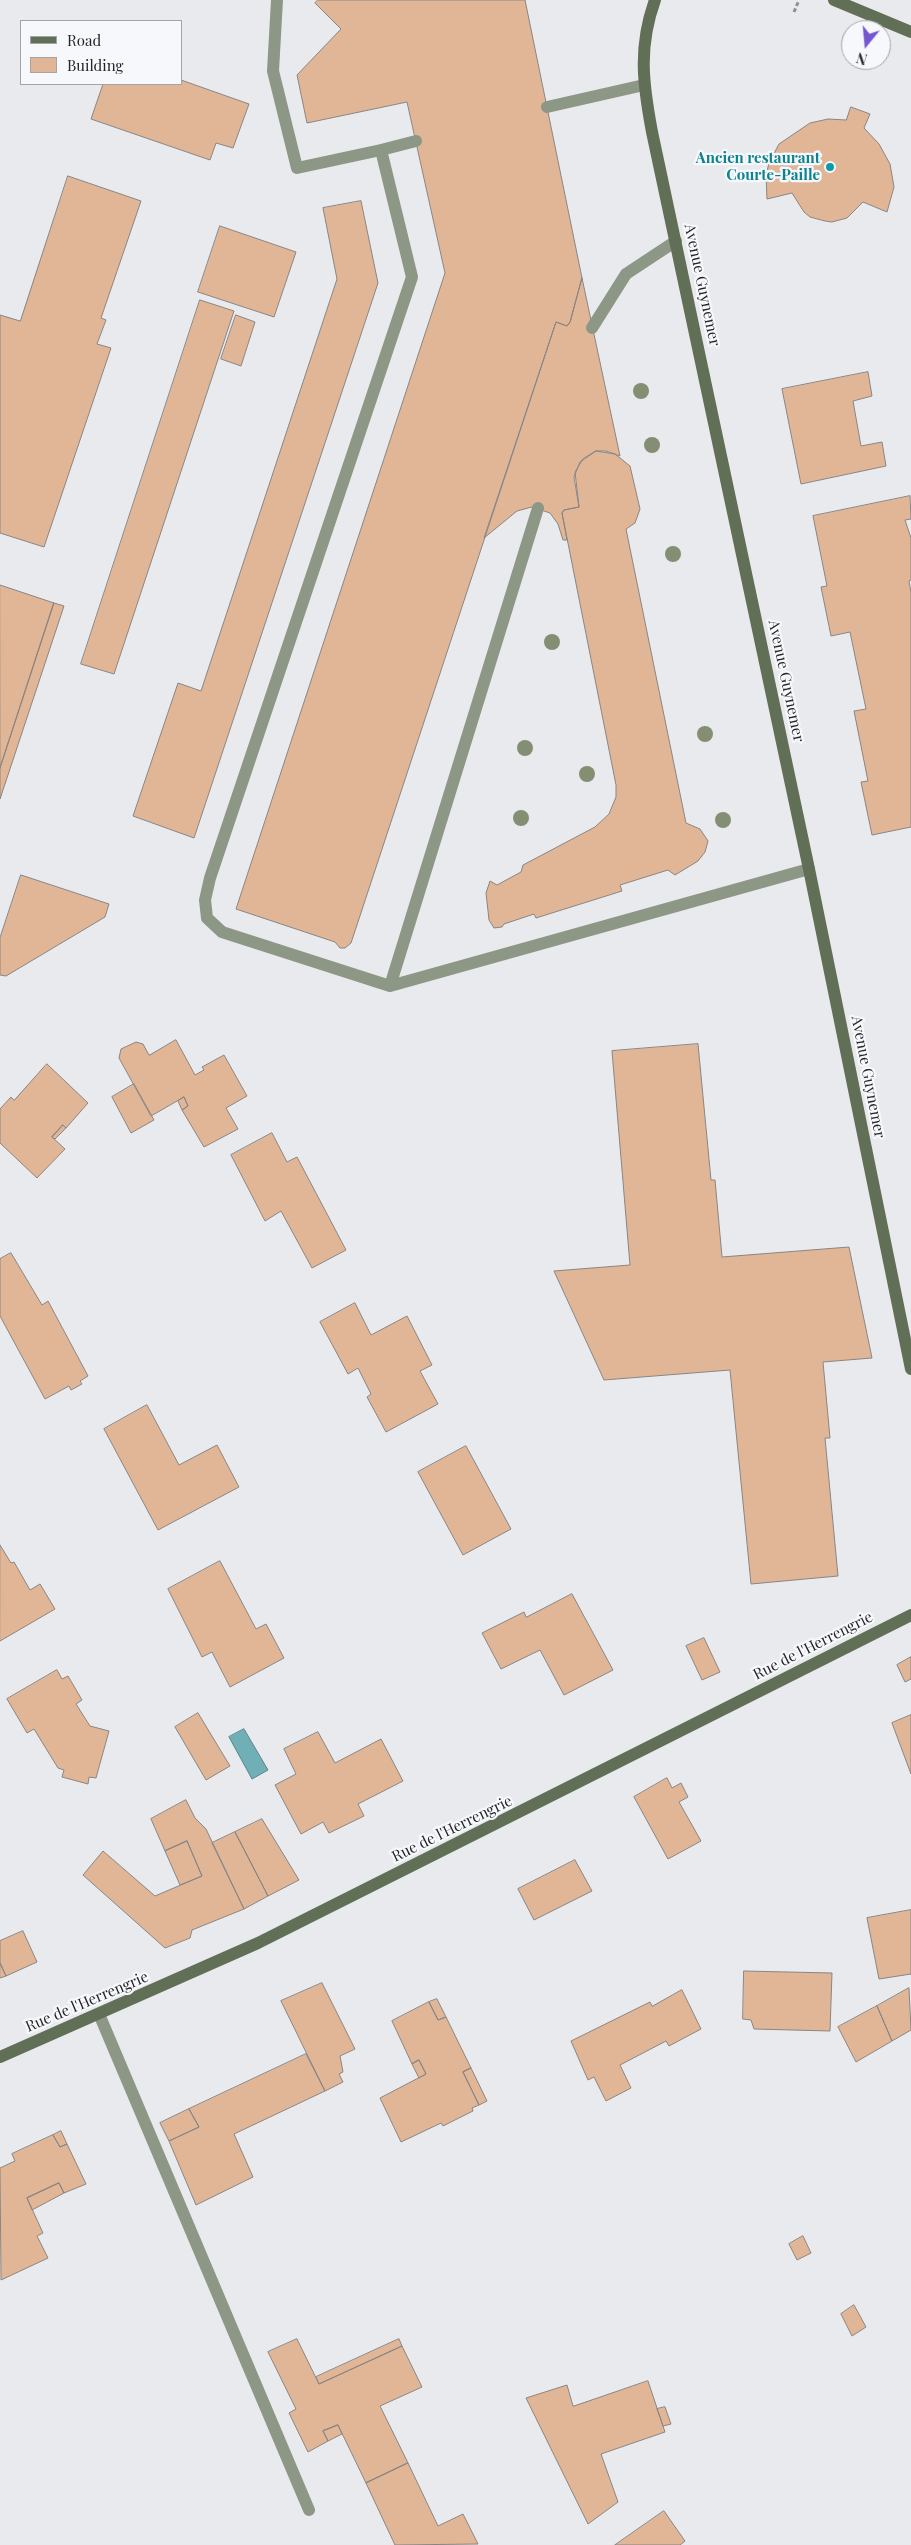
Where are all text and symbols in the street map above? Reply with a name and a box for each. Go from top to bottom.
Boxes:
legend [20,20,182,85]
north arrow [841,20,891,70]
text: Road [67,30,101,50]
text: N [854,48,869,69]
text: Building [67,55,123,75]
place label: Ancien restaurant Courte-Paille [696,149,820,184]
marker: Ancien restaurant Courte-Paille [824,161,836,173]
street label: Avenue Guynemer [680,222,724,348]
street label: Avenue Guynemer [764,618,808,744]
street label: Avenue Guynemer [847,1014,889,1140]
street label: Rue de l'Herrengrie [750,1608,876,1684]
street label: Rue de l'Herrengrie [389,1792,515,1866]
street label: Rue de l'Herrengrie [23,1968,151,2036]

